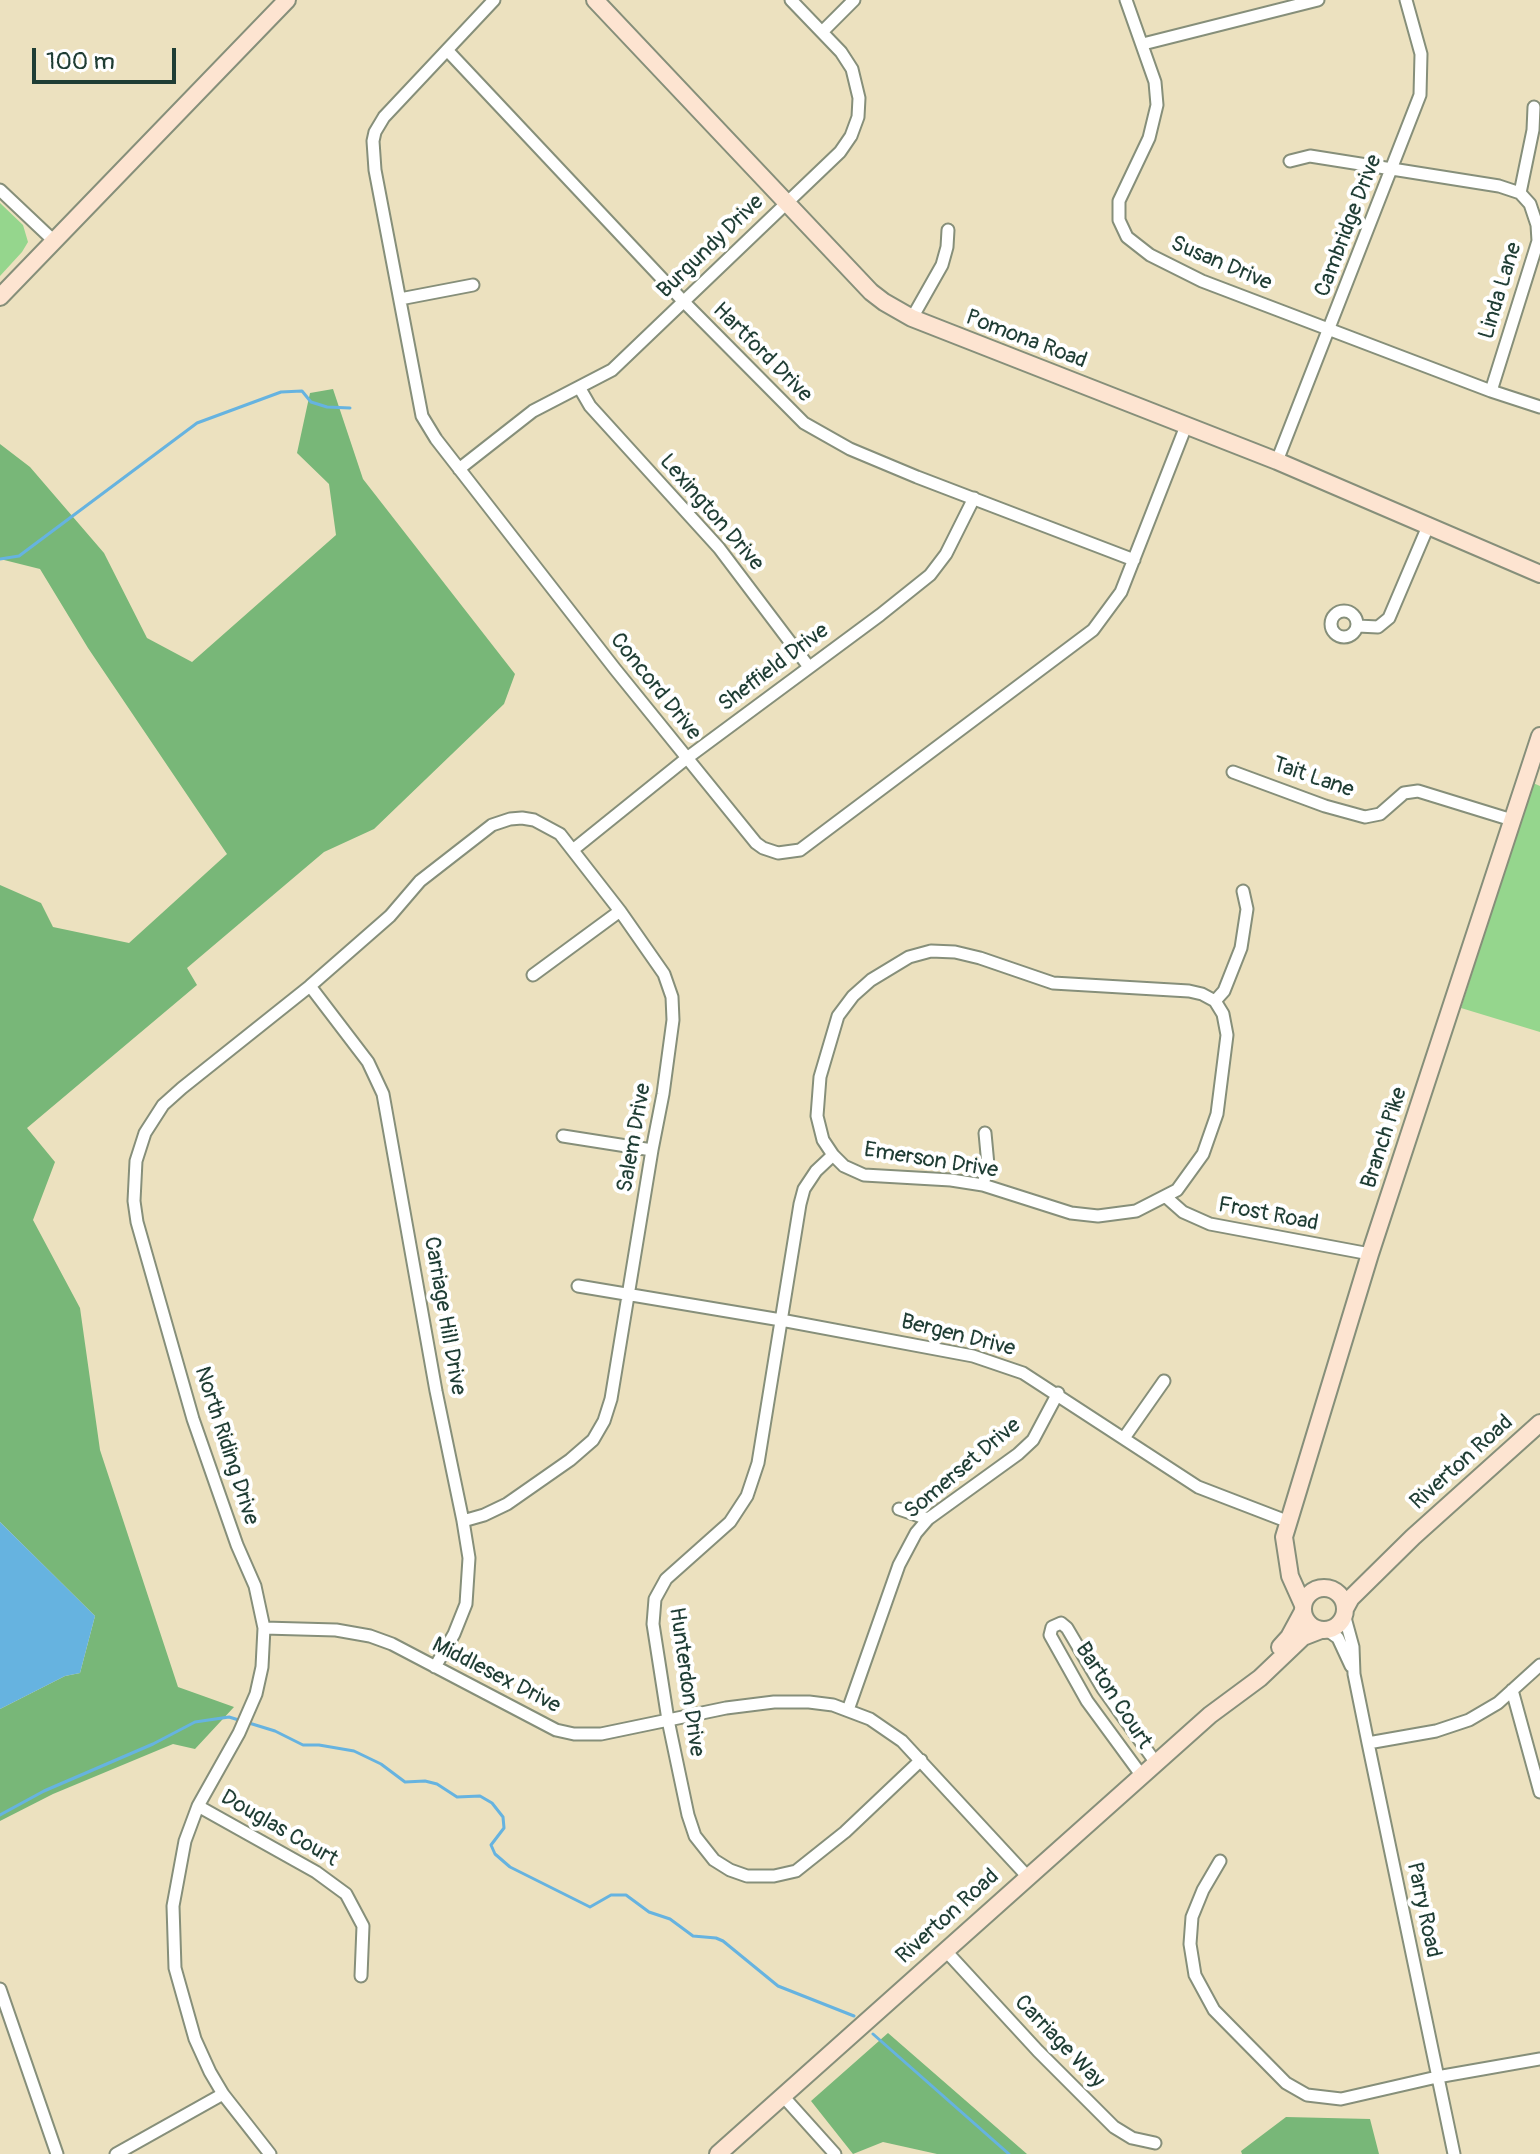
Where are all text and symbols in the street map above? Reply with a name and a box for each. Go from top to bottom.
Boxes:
scale bar [36,32,180,82]
text: 100 m [46,47,115,76]
street label: Cambridge Drive [1310,151,1388,301]
street label: Burgundy Drive [652,190,770,304]
street label: Susan Drive [1166,231,1276,297]
street label: Linda Lane [1474,240,1528,342]
street label: Hartford Drive [707,298,817,408]
street label: Pomona Road [962,305,1090,375]
street label: Lexington Drive [653,449,769,577]
street label: Sheffield Drive [714,618,834,718]
street label: Concord Drive [604,628,706,746]
street label: Tait Lane [1269,752,1357,804]
street label: Salem Drive [612,1081,658,1195]
street label: Branch Pike [1356,1084,1414,1192]
street label: Emerson Drive [862,1137,1000,1185]
street label: Frost Road [1216,1192,1320,1238]
street label: Carriage Hill Drive [417,1235,471,1397]
street label: Bergen Drive [898,1309,1018,1363]
street label: North Riding Drive [188,1364,264,1528]
street label: Riverton Road [1405,1410,1519,1516]
street label: Somerset Drive [900,1413,1026,1525]
street label: Hunterdon Drive [662,1606,710,1758]
street label: Middlesex Drive [427,1632,565,1720]
street label: Barton Court [1069,1638,1157,1754]
street label: Douglas Court [216,1785,342,1873]
street label: Parry Road [1400,1860,1446,1960]
street label: Riverton Road [891,1864,1005,1970]
street label: Carriage Way [1008,1990,1110,2094]

